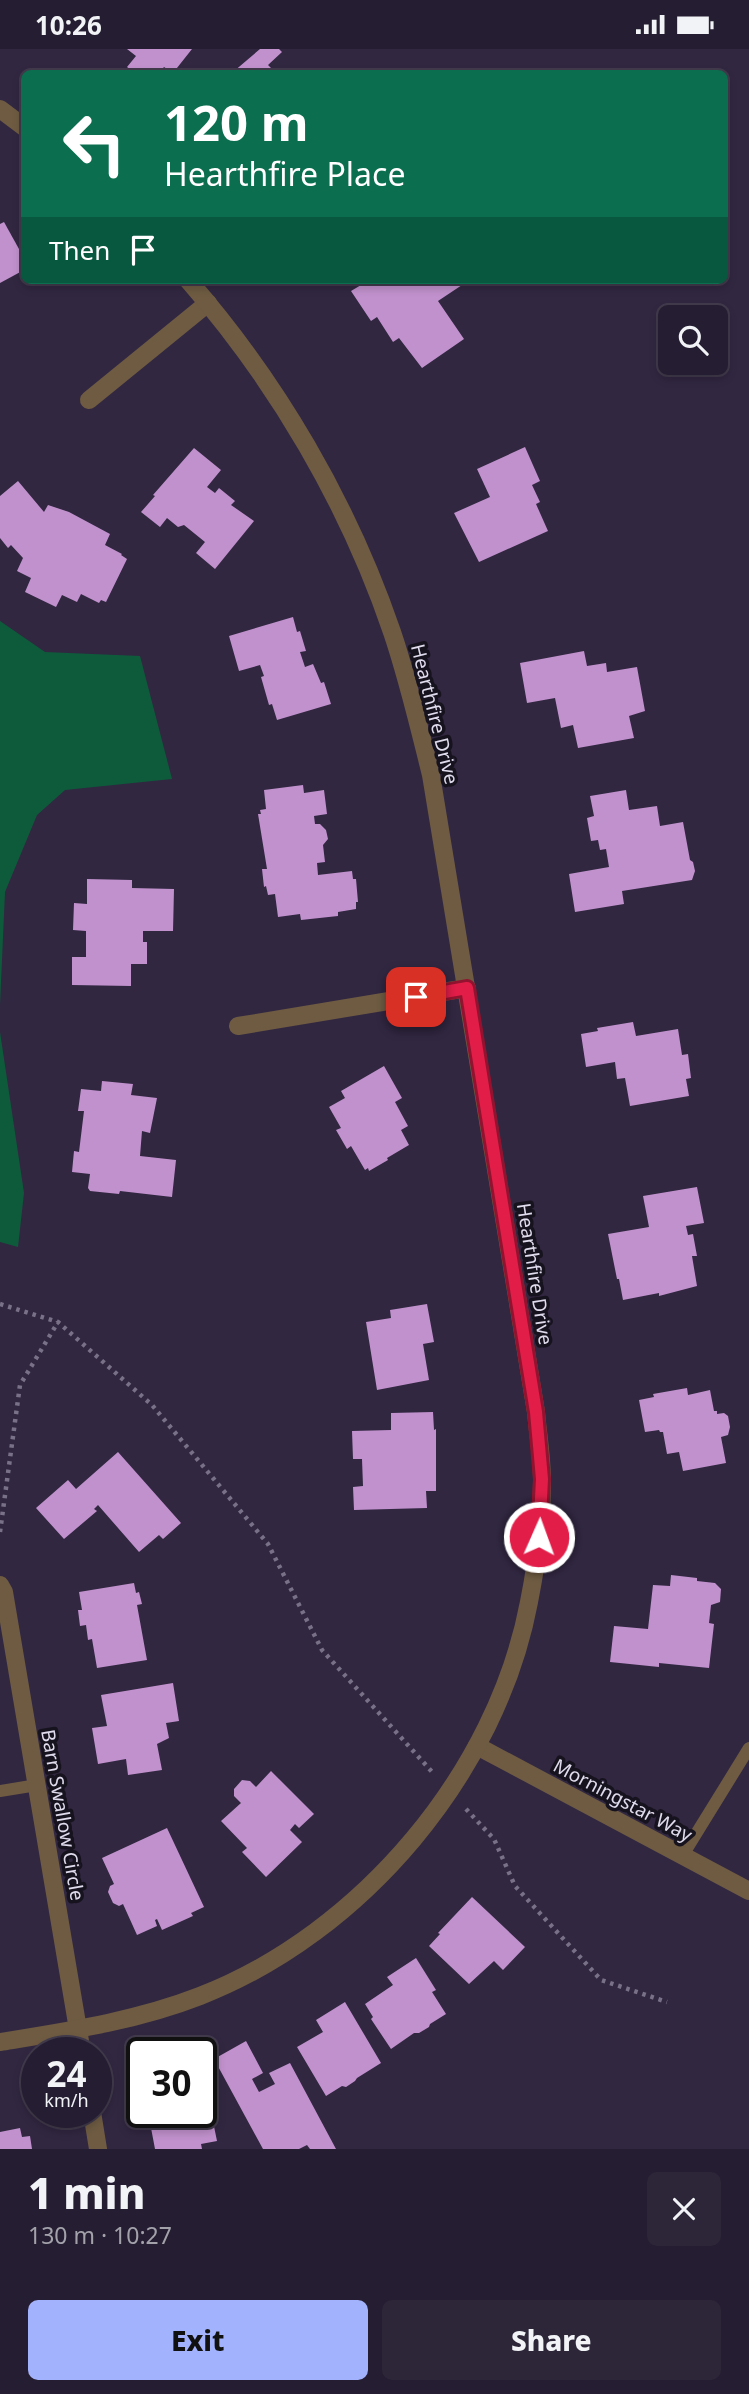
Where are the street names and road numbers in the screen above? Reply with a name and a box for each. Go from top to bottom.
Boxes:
street label: Hearthfire Drive [405,641,465,787]
street label: Hearthfire Drive [511,1201,559,1347]
street label: Barn Swallow Circle [35,1727,91,1903]
street label: Morningstar Way [549,1752,697,1848]

